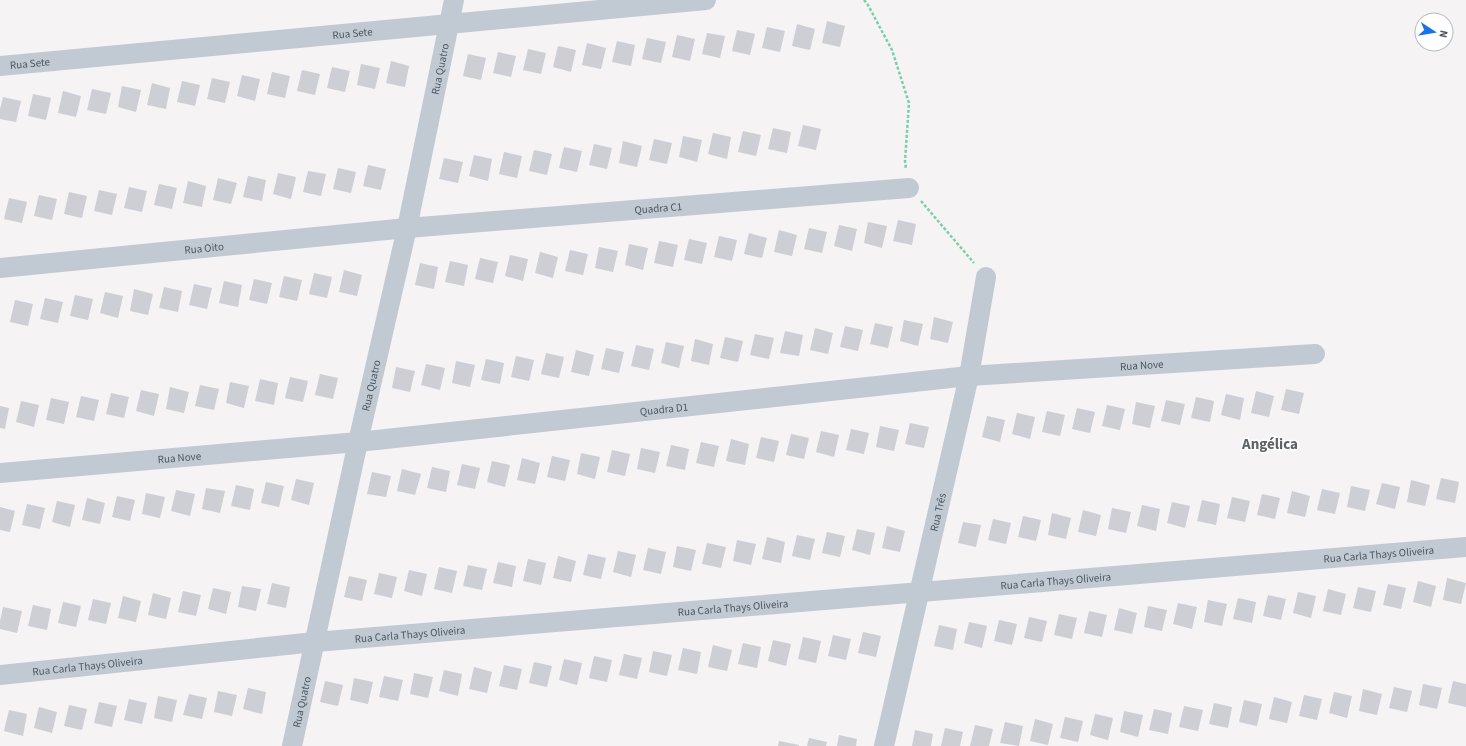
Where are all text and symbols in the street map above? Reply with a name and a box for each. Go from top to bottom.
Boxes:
north arrow [1414,12,1454,52]
street label: Rua Sete [332,24,374,42]
text: N [1435,29,1451,39]
street label: Rua Quatro [427,42,452,96]
street label: Rua Sete [9,54,51,73]
street label: Quadra C1 [634,199,683,217]
street label: Rua Oito [184,239,224,257]
street label: Rua Nove [1120,356,1165,374]
street label: Rua Quatro [358,358,384,413]
street label: Quadra D1 [639,399,689,419]
district label: Angélica [1241,434,1298,455]
street label: Rua Nove [157,448,202,467]
street label: Rua Três [926,491,950,533]
street label: Rua Carla Thays Oliveira [1323,542,1435,566]
street label: Rua Carla Thays Oliveira [1000,569,1112,593]
street label: Rua Carla Thays Oliveira [677,595,789,620]
street label: Rua Carla Thays Oliveira [354,622,466,646]
street label: Rua Carla Thays Oliveira [32,653,143,679]
street label: Rua Quatro [289,675,314,729]

